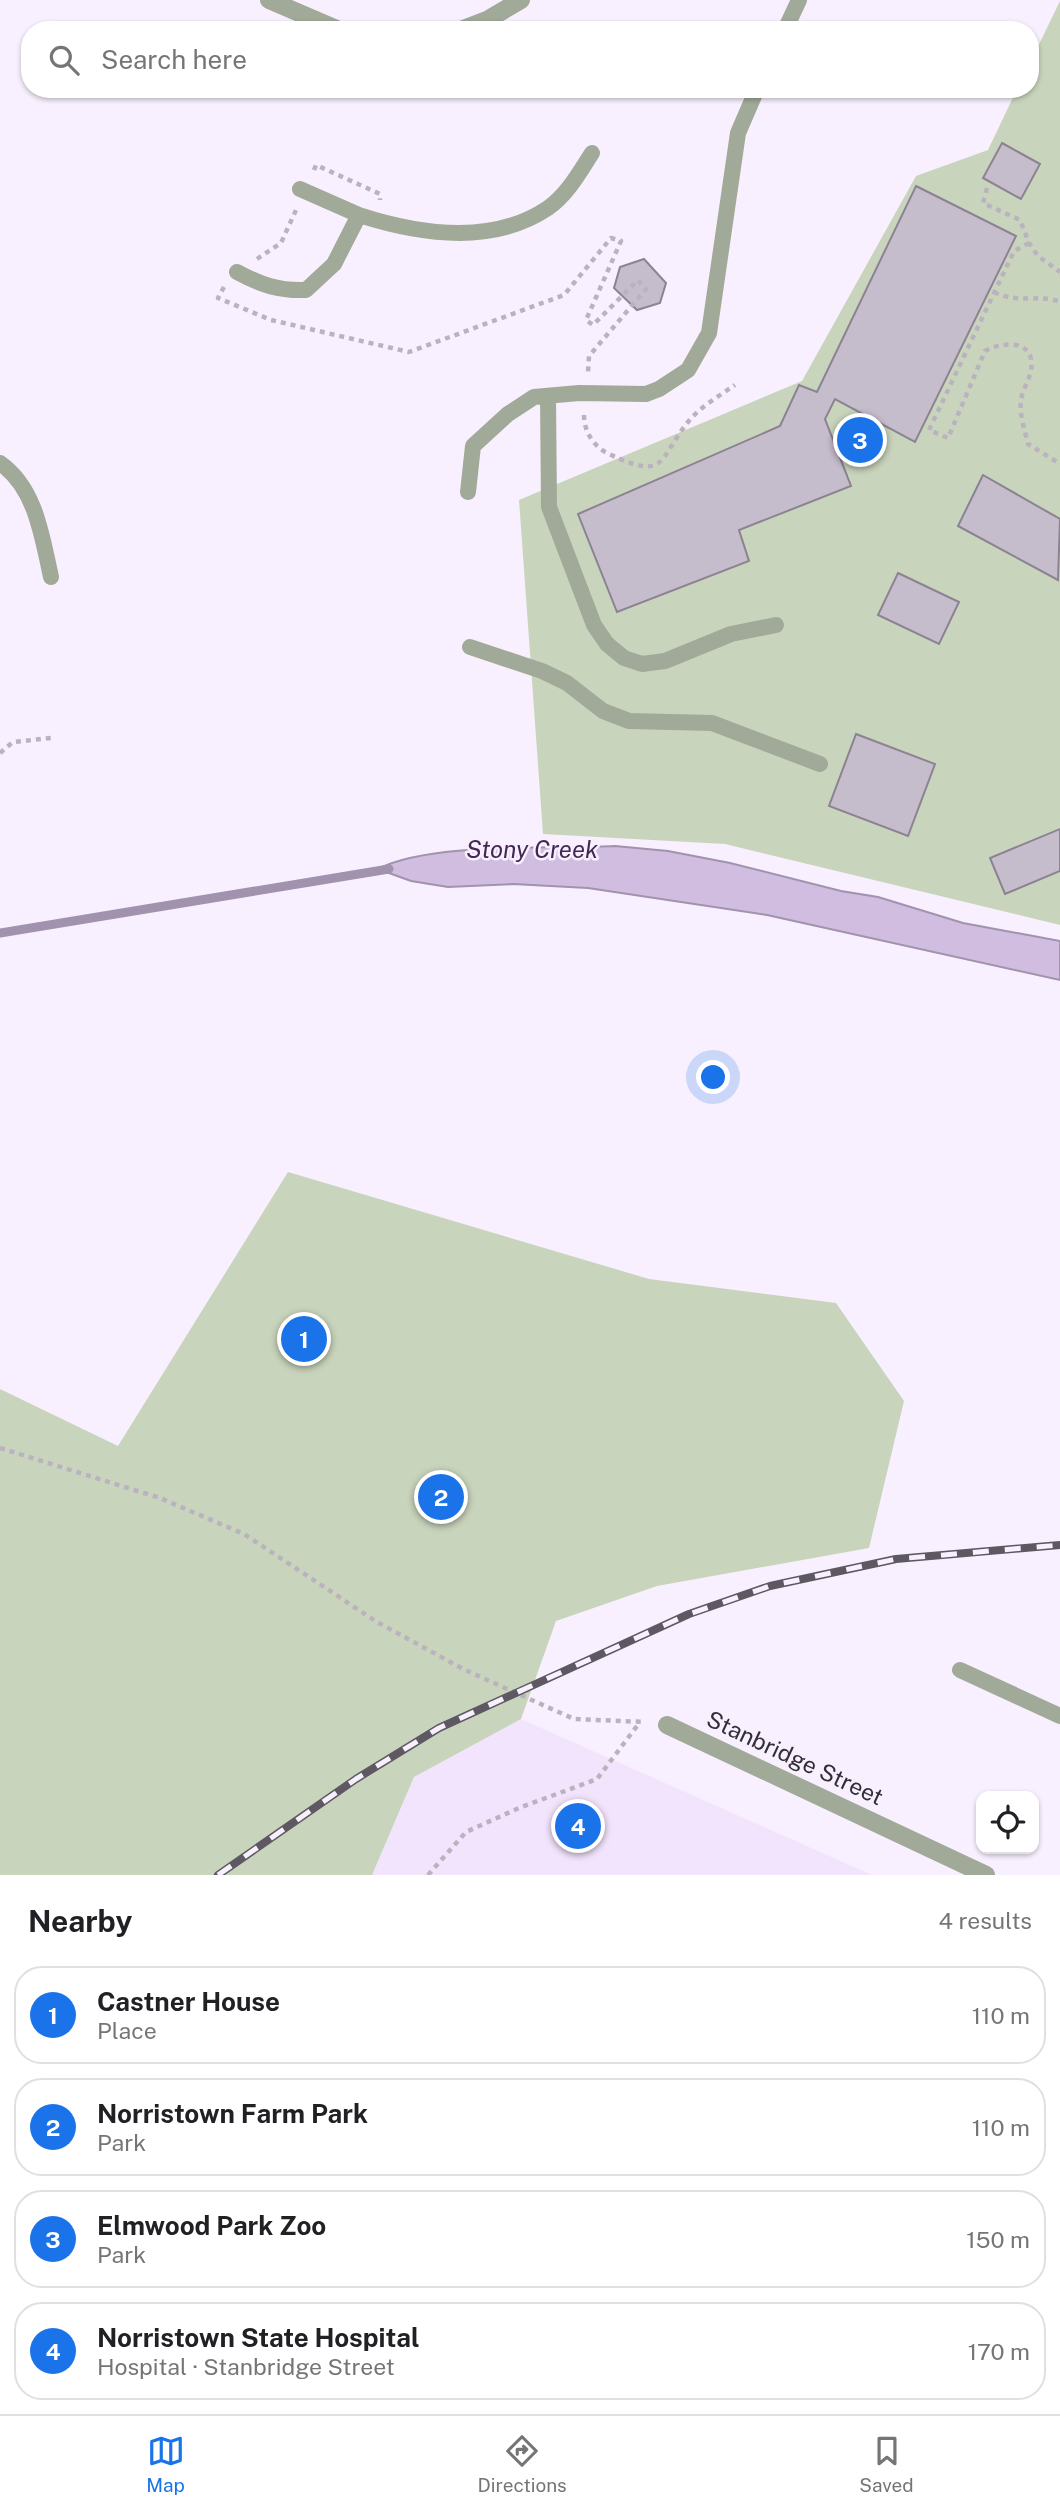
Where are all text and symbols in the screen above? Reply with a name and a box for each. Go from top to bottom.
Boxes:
search box [21,21,1039,98]
icon: search [45,41,83,79]
text: Search here [101,44,247,75]
pin: 3 [837,414,883,466]
water label: Stony Creek [466,835,598,863]
your location [696,1060,730,1094]
pin: 1 [281,1313,327,1365]
pin: 2 [418,1471,464,1523]
street label: Stanbridge Street [703,1705,888,1810]
map controls [976,1791,1039,1854]
button: locate [976,1791,1039,1854]
pin: 4 [555,1800,601,1852]
text: Nearby [28,1903,132,1939]
text: 4 results [938,1907,1032,1934]
text: Castner House [97,1986,280,2017]
text: 1 [48,2002,58,2029]
text: 110 m [972,2002,1030,2029]
text: Place [97,2017,157,2044]
text: Norristown Farm Park [97,2098,368,2129]
text: 2 [46,2114,60,2141]
text: 110 m [972,2114,1030,2141]
text: Park [97,2129,146,2156]
text: Elmwood Park Zoo [97,2210,326,2241]
text: 3 [45,2226,61,2253]
text: 150 m [966,2226,1030,2253]
text: Park [97,2241,146,2268]
text: Norristown State Hospital [97,2322,420,2353]
text: 4 [45,2338,61,2365]
text: 170 m [968,2338,1030,2365]
text: Hospital · Stanbridge Street [97,2353,395,2380]
tab: Map [146,2432,185,2496]
tab: Directions [477,2432,567,2496]
tab: Saved [859,2432,914,2496]

